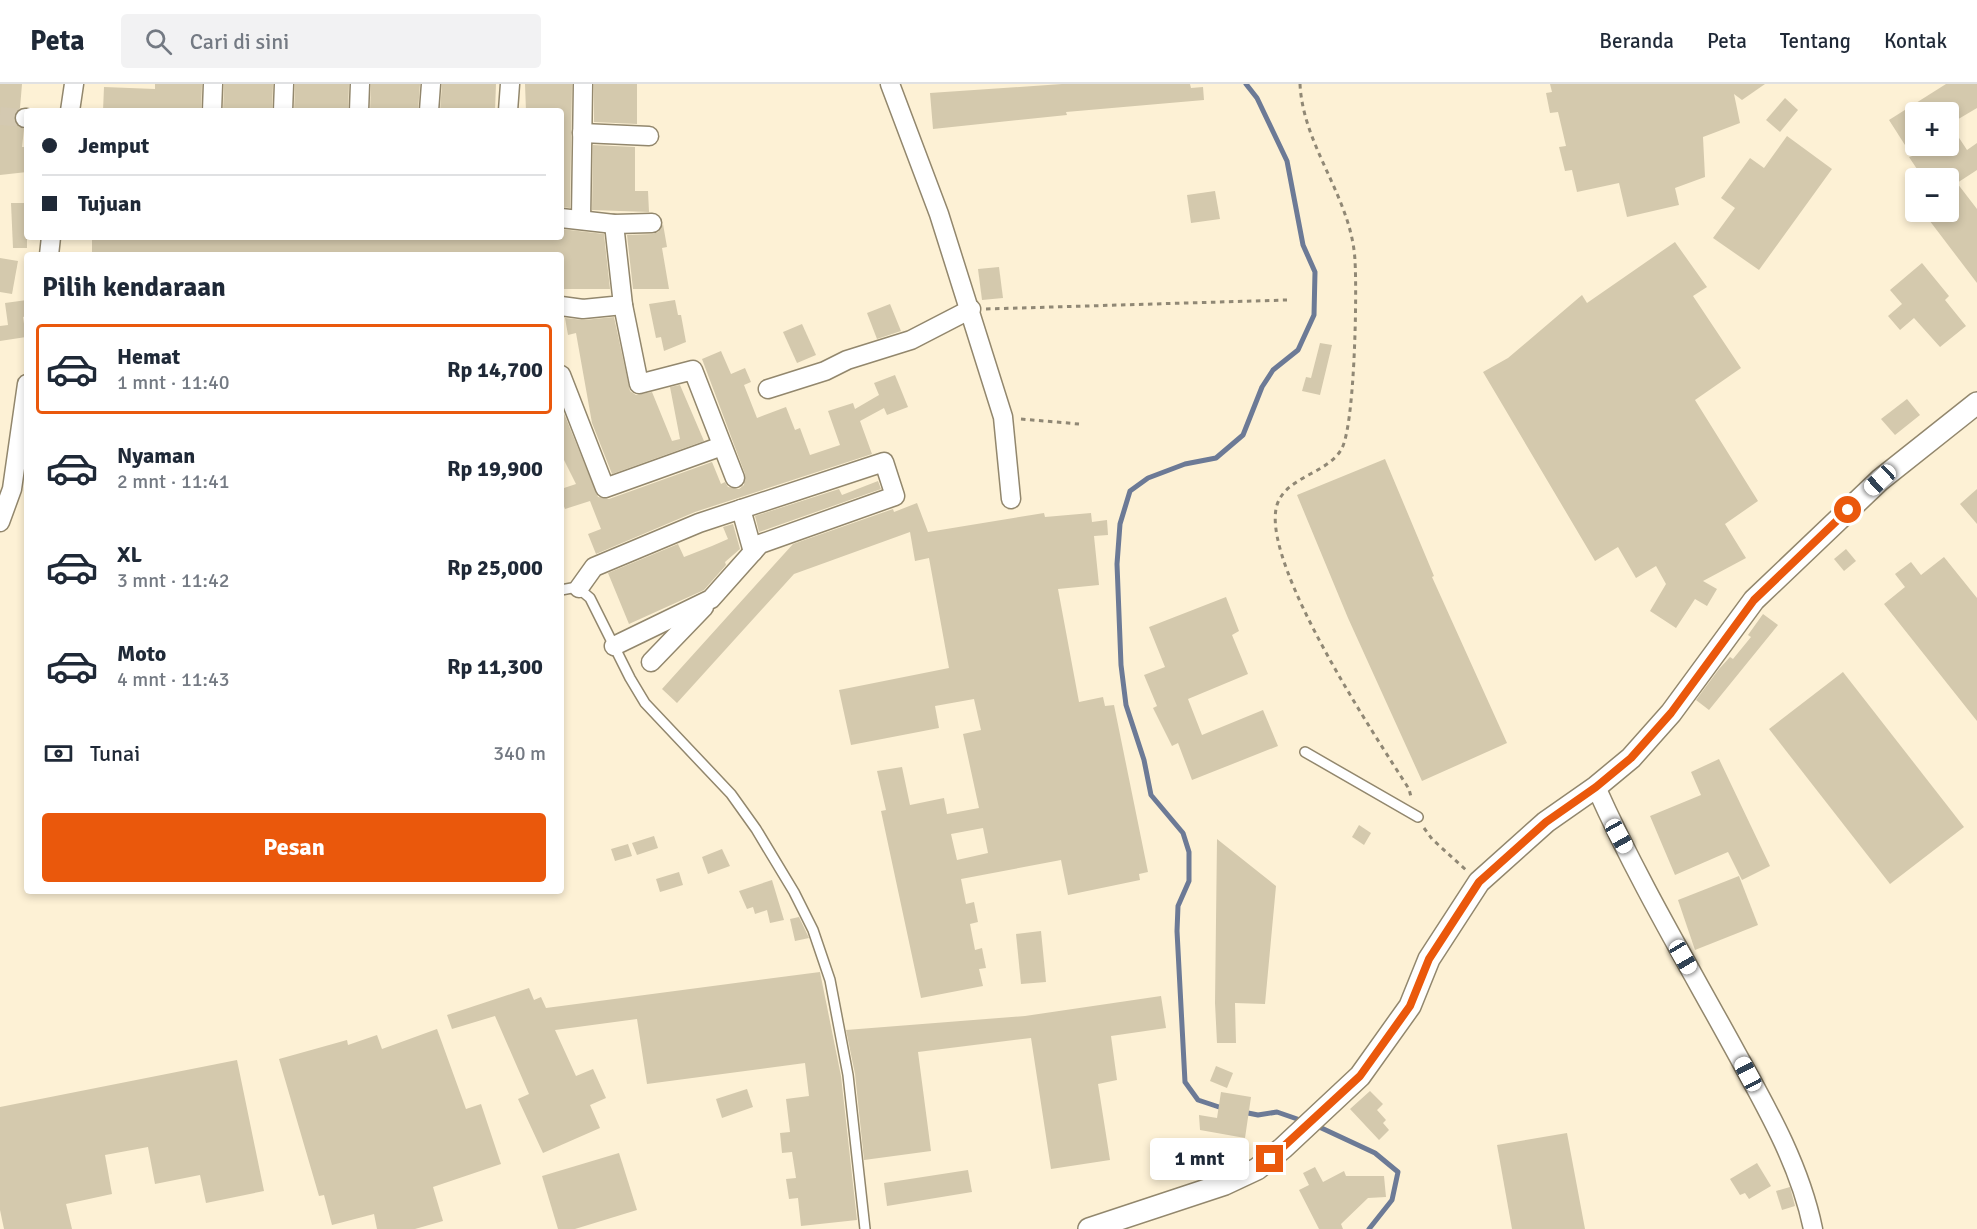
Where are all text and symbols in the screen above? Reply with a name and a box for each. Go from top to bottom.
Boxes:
search box [121,14,541,68]
text: Peta [30,24,85,58]
icon: search [142,25,175,58]
text: Cari di sini [190,28,289,55]
text: Beranda [1599,28,1674,54]
text: Peta [1707,28,1747,54]
text: Tentang [1780,28,1851,54]
text: Kontak [1884,28,1947,54]
map controls [1905,102,1959,222]
button: + [1905,102,1959,156]
text: Jemput [78,132,149,159]
button: − [1905,168,1959,222]
text: Tujuan [78,190,141,217]
text: Pilih kendaraan [42,271,226,304]
icon: car [45,342,99,396]
text: Hemat [117,343,180,370]
text: Rp 14,700 [447,356,543,383]
text: 1 mnt · 11:40 [117,370,230,395]
icon: car [45,441,99,495]
text: Nyaman [117,442,195,469]
text: Rp 19,900 [447,455,543,482]
car [1861,461,1899,499]
text: 2 mnt · 11:41 [117,469,230,494]
route start [1834,496,1861,523]
icon: car [45,540,99,594]
text: XL [117,541,142,568]
text: Rp 25,000 [447,554,543,581]
text: 3 mnt · 11:42 [117,568,230,593]
icon: car [45,639,99,693]
text: Moto [117,640,166,667]
text: Rp 11,300 [447,653,543,680]
text: 4 mnt · 11:43 [117,667,230,692]
icon: cash [42,737,75,770]
text: Tunai [90,740,140,767]
text: 340 m [493,741,546,766]
button: Pesan [42,813,546,882]
car [1602,816,1636,856]
car [1666,937,1700,977]
car [1732,1054,1764,1094]
callout: 1 mnt [1150,1138,1249,1180]
route end [1256,1145,1283,1172]
text: 1 mnt [1175,1146,1224,1171]

